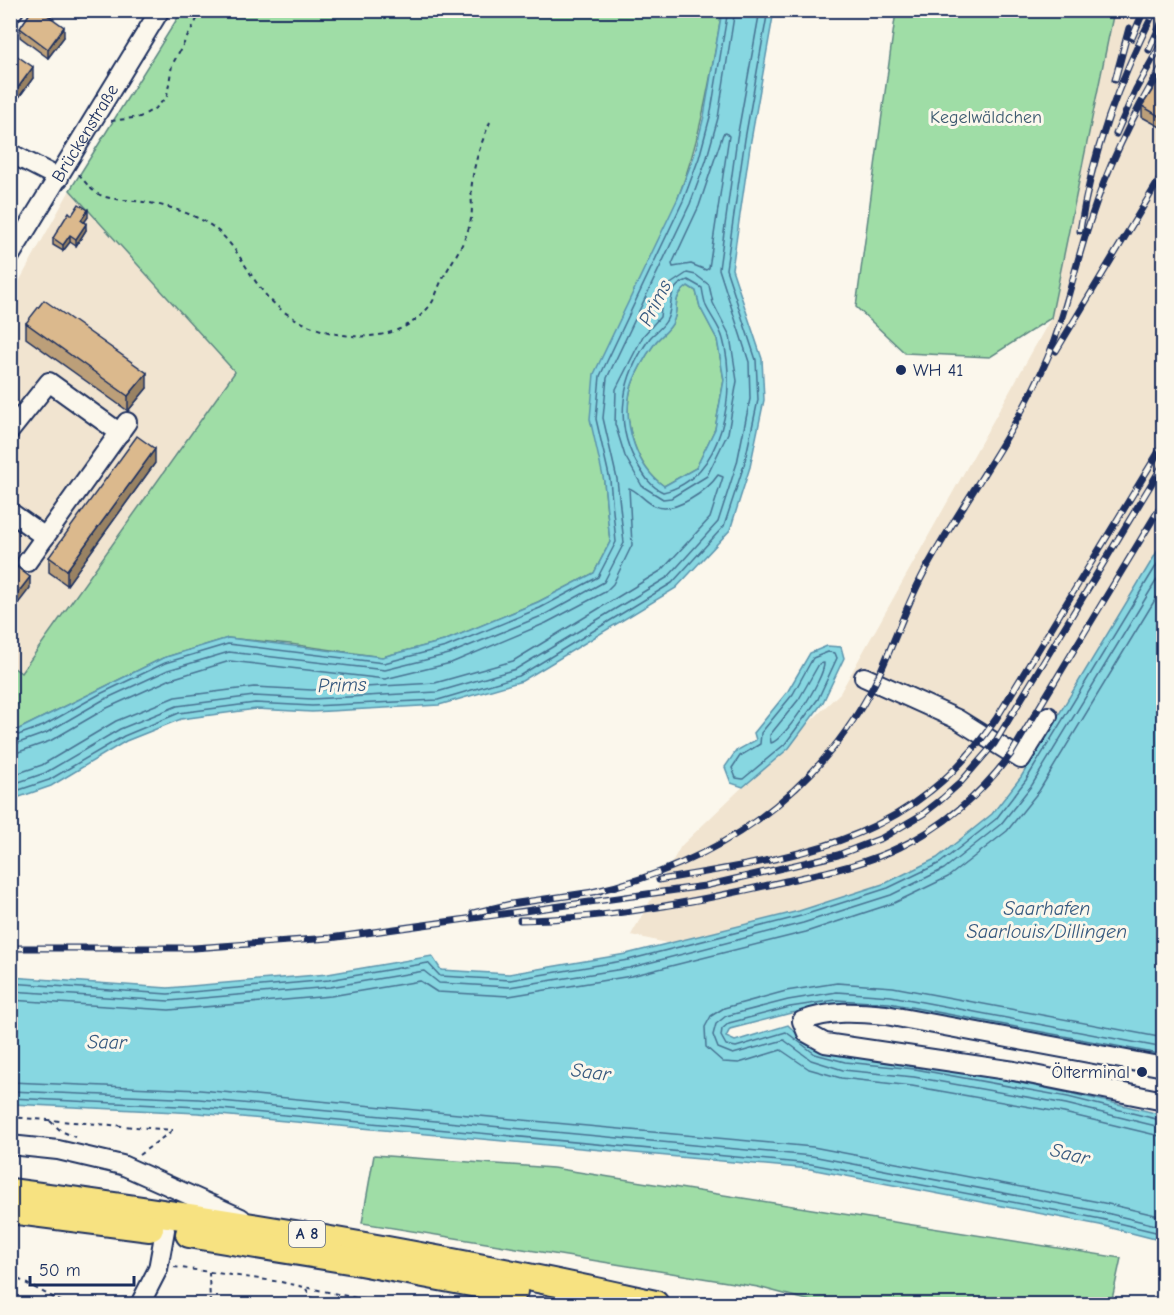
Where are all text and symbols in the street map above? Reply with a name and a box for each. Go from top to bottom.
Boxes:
street label: Brückenstraße [47,80,123,186]
park label: Kegelwäldchen [930,107,1042,128]
water label: Prims [634,276,677,330]
place label: WH 41 [913,360,963,381]
marker: WH 41 [894,363,908,377]
water label: Prims [317,673,367,697]
water label: Saarhafen Saarlouis/Dillingen [967,897,1127,943]
water label: Saar [87,1030,128,1054]
water label: Saar [570,1058,613,1086]
place label: Ölterminal [1052,1062,1130,1083]
marker: Ölterminal [1135,1065,1149,1079]
water label: Saar [1048,1138,1093,1170]
road number: A 8 [289,1221,325,1247]
scale bar [30,1249,134,1287]
text: 50 m [39,1260,81,1281]

